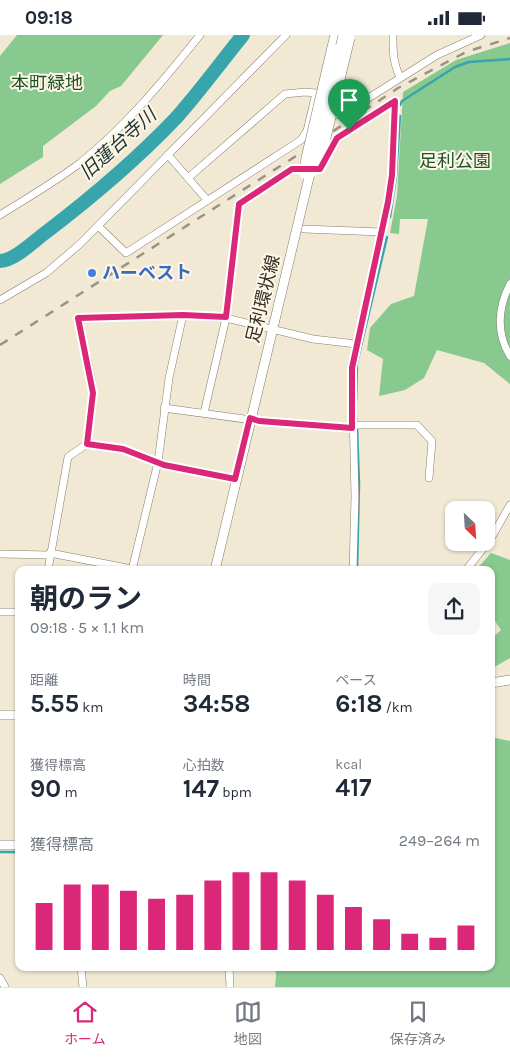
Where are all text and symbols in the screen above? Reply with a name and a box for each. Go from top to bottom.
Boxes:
text: 09:18 [25,7,73,29]
park label: 本町緑地 [11,72,83,94]
pin [328,79,370,130]
icon: arrive [335,86,363,114]
water label: 旧蓮台寺川 [75,103,162,184]
park label: 足利公園 [419,150,491,172]
street label: 足利環状線 [241,253,285,345]
place label: ハーベスト [102,262,192,284]
marker: ハーベスト [86,267,98,279]
north arrow [445,501,495,551]
map controls [445,501,495,551]
text: 朝のラン [30,582,142,615]
button: share [428,583,480,635]
text: 09:18 · 5 × 1.1 km [30,618,144,637]
text: 距離 [30,672,58,689]
text: 時間 [183,672,211,689]
text: ペース [335,672,377,689]
text: 5.55 [30,689,79,718]
text: 34:58 [183,689,251,718]
text: 6:18 [335,689,382,718]
text: km [79,699,103,716]
text: /km [382,699,413,716]
text: kcal [335,756,362,773]
text: 獲得標高 [30,757,86,774]
text: 心拍数 [183,757,225,774]
text: 417 [335,773,372,802]
text: 90 [30,774,61,803]
text: 147 [183,774,219,803]
text: m [61,784,78,801]
text: bpm [219,784,252,801]
text: 249–264 m [399,831,480,850]
text: 獲得標高 [30,835,94,854]
tab: ホーム [64,998,106,1048]
tab: 地図 [234,998,262,1048]
tab: 保存済み [390,998,446,1048]

